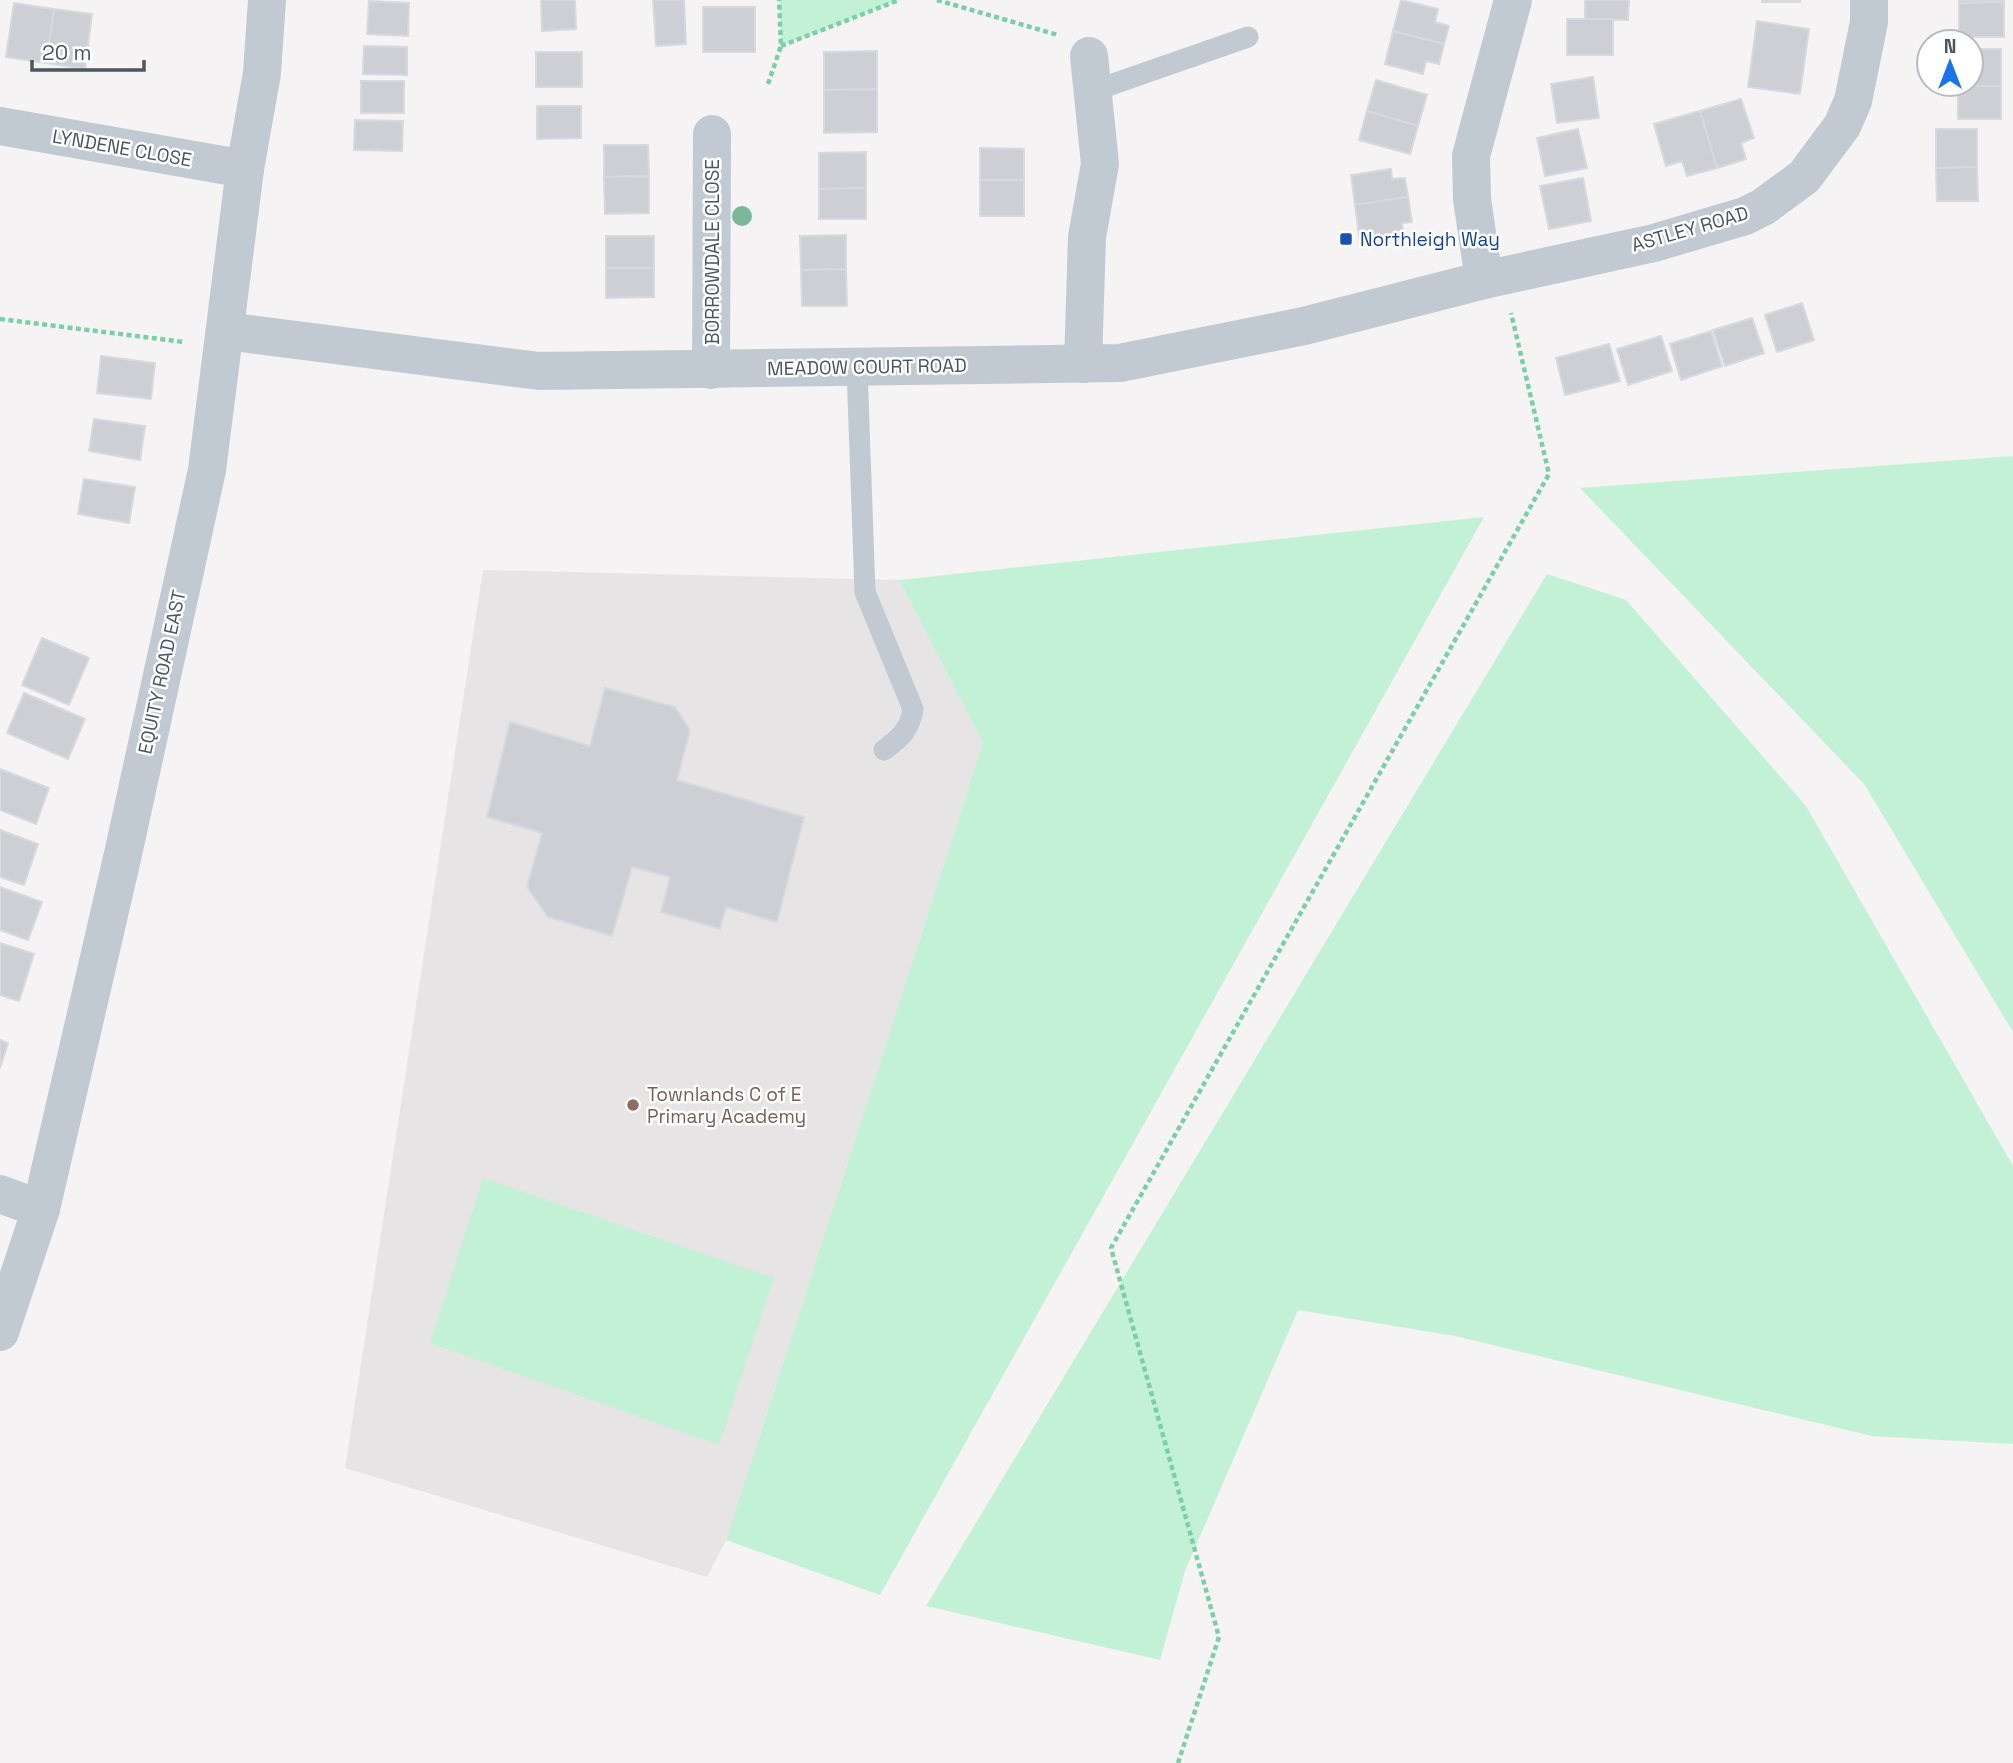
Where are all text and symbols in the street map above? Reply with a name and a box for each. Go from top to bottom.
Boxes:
scale bar [32,28,144,72]
north arrow [1915,28,1985,98]
text: N [1944,34,1956,59]
text: 20 m [42,39,92,66]
street label: LYNDENE CLOSE [50,123,194,173]
street label: BORROWDALE CLOSE [700,159,725,345]
street label: ASTLEY ROAD [1629,200,1751,258]
place label: Northleigh Way [1360,227,1500,252]
marker: Northleigh Way [1338,231,1354,247]
street label: MEADOW COURT ROAD [767,353,967,381]
street label: EQUITY ROAD EAST [132,588,192,756]
place label: Townlands C of E Primary Academy [647,1082,806,1129]
marker: Townlands C of E Primary Academy [625,1097,641,1113]

